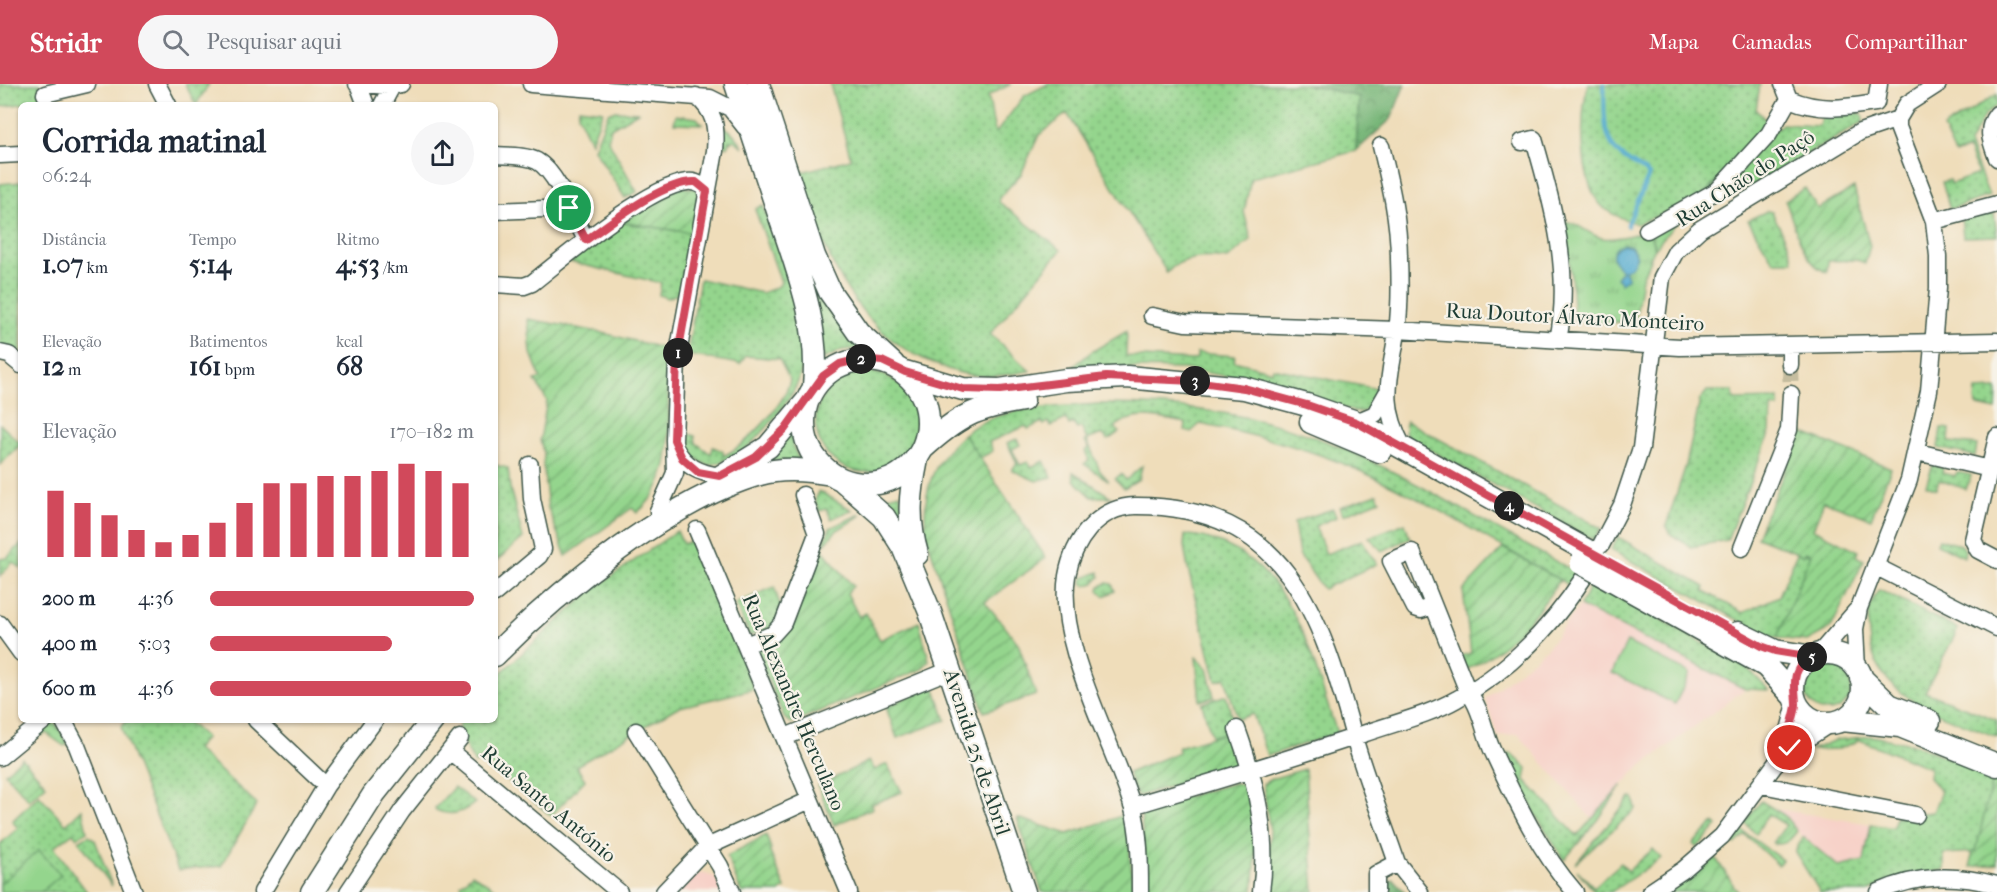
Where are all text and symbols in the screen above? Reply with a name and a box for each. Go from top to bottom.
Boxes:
search box [138,15,558,69]
text: Stridr [30,26,102,59]
icon: search [159,26,192,59]
text: Pesquisar aqui [207,29,342,55]
text: Mapa [1649,30,1699,54]
text: Camadas [1732,30,1812,54]
text: Compartilhar [1845,30,1967,54]
text: Corrida matinal [42,122,266,161]
button: share [411,122,474,185]
street label: Rua Chão do Paçô [1671,124,1819,232]
text: 06:24 [42,164,91,187]
pin [543,182,594,233]
icon: arrive [552,191,585,224]
text: Distância [42,230,106,249]
text: Tempo [189,230,236,249]
text: Ritmo [336,230,379,249]
text: 1.07 [42,249,83,280]
text: 5:14 [189,249,231,280]
text: 4:53 [336,249,380,280]
text: km [83,258,108,277]
text: /km [380,258,408,277]
street label: Rua Doutor Álvaro Monteiro [1445,298,1705,336]
text: Elevação [42,332,102,351]
text: Batimentos [189,332,267,351]
text: kcal [336,332,363,351]
pin: 1 [663,338,693,368]
text: 1 [675,343,681,362]
pin: 2 [846,344,876,374]
text: 2 [857,349,865,368]
text: 12 [42,351,65,382]
text: 161 [189,351,221,382]
text: 68 [336,351,363,382]
text: m [65,360,81,379]
text: bpm [221,360,255,379]
pin: 3 [1180,366,1210,396]
text: 3 [1192,371,1198,390]
text: Elevação [42,420,117,443]
text: 170–182 m [389,420,474,443]
pin: 4 [1494,491,1524,521]
text: 4 [1504,496,1514,515]
text: 200 m [42,587,95,610]
text: 4:36 [138,587,174,610]
street label: Rua Alexandre Herculano [737,590,851,814]
text: 400 m [42,632,97,655]
text: 5:03 [138,632,171,655]
pin: 5 [1797,642,1827,672]
text: 5 [1809,647,1815,666]
street label: Avenida 25 de Abril [938,665,1015,838]
text: 600 m [42,677,96,700]
text: 4:36 [138,677,174,700]
pin [1764,722,1815,773]
icon: check [1773,731,1806,764]
street label: Rua Santo António [477,741,621,867]

